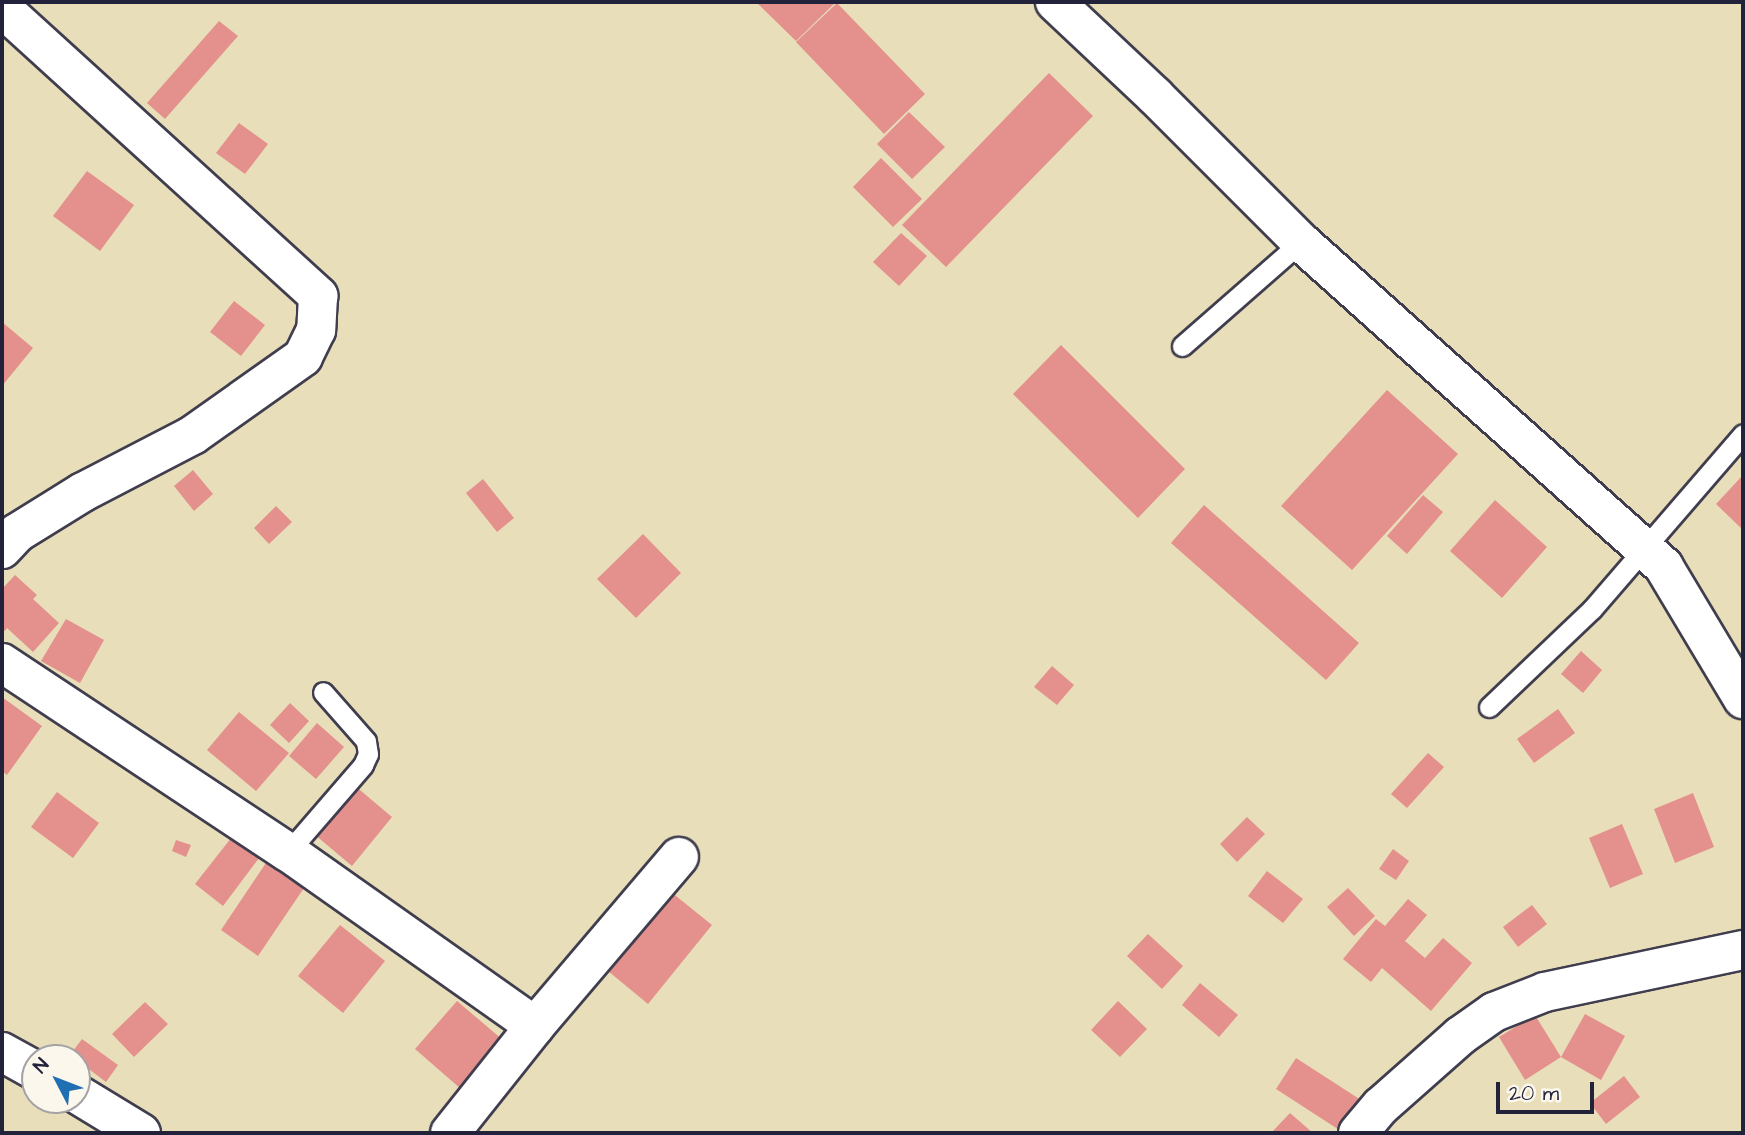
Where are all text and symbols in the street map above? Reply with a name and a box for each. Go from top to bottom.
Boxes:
north arrow [21,1044,91,1114]
text: N [27,1052,56,1079]
scale bar [1500,1068,1598,1112]
text: 20 m [1509,1079,1559,1108]

